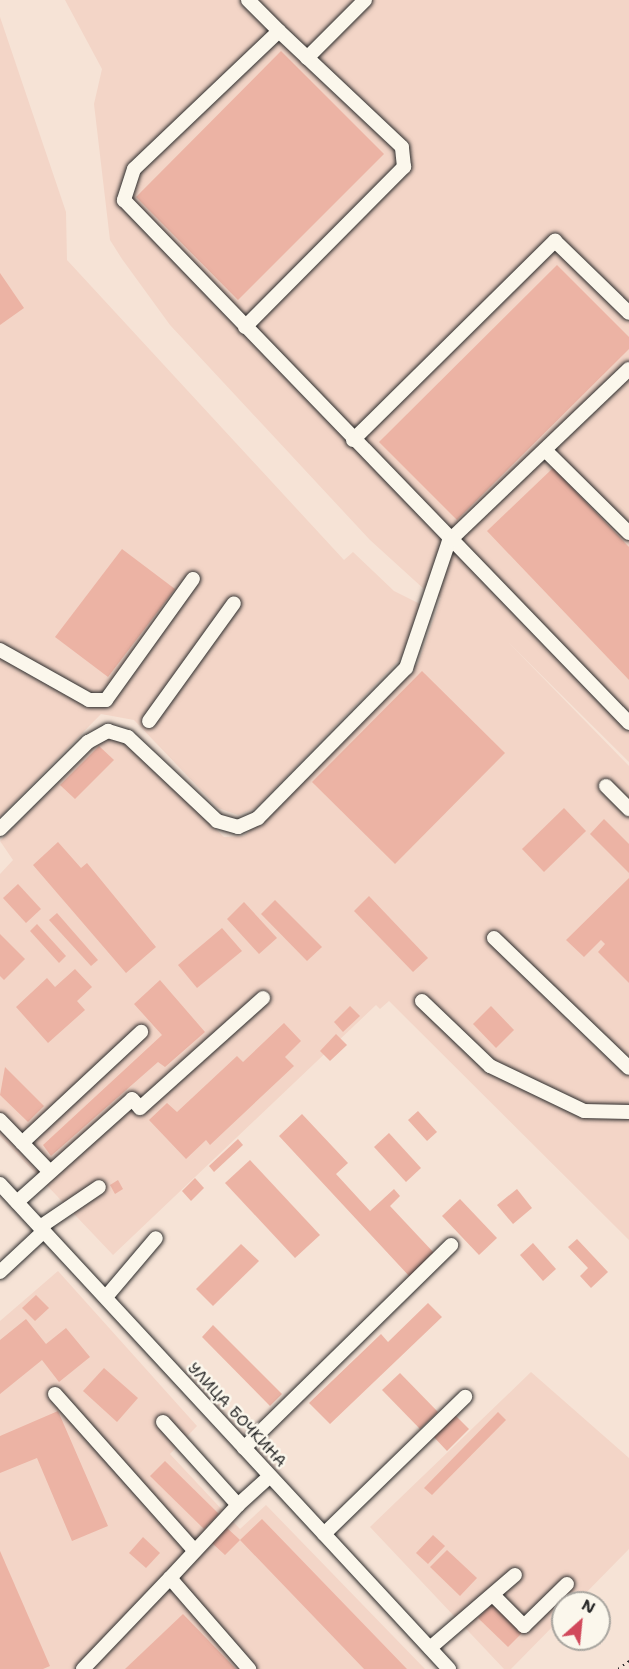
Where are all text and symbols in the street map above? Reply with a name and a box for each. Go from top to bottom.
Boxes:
street label: УЛИЦА БОЧКИНА [184,1359,290,1471]
north arrow [551,1591,611,1651]
text: N [578,1594,599,1619]

